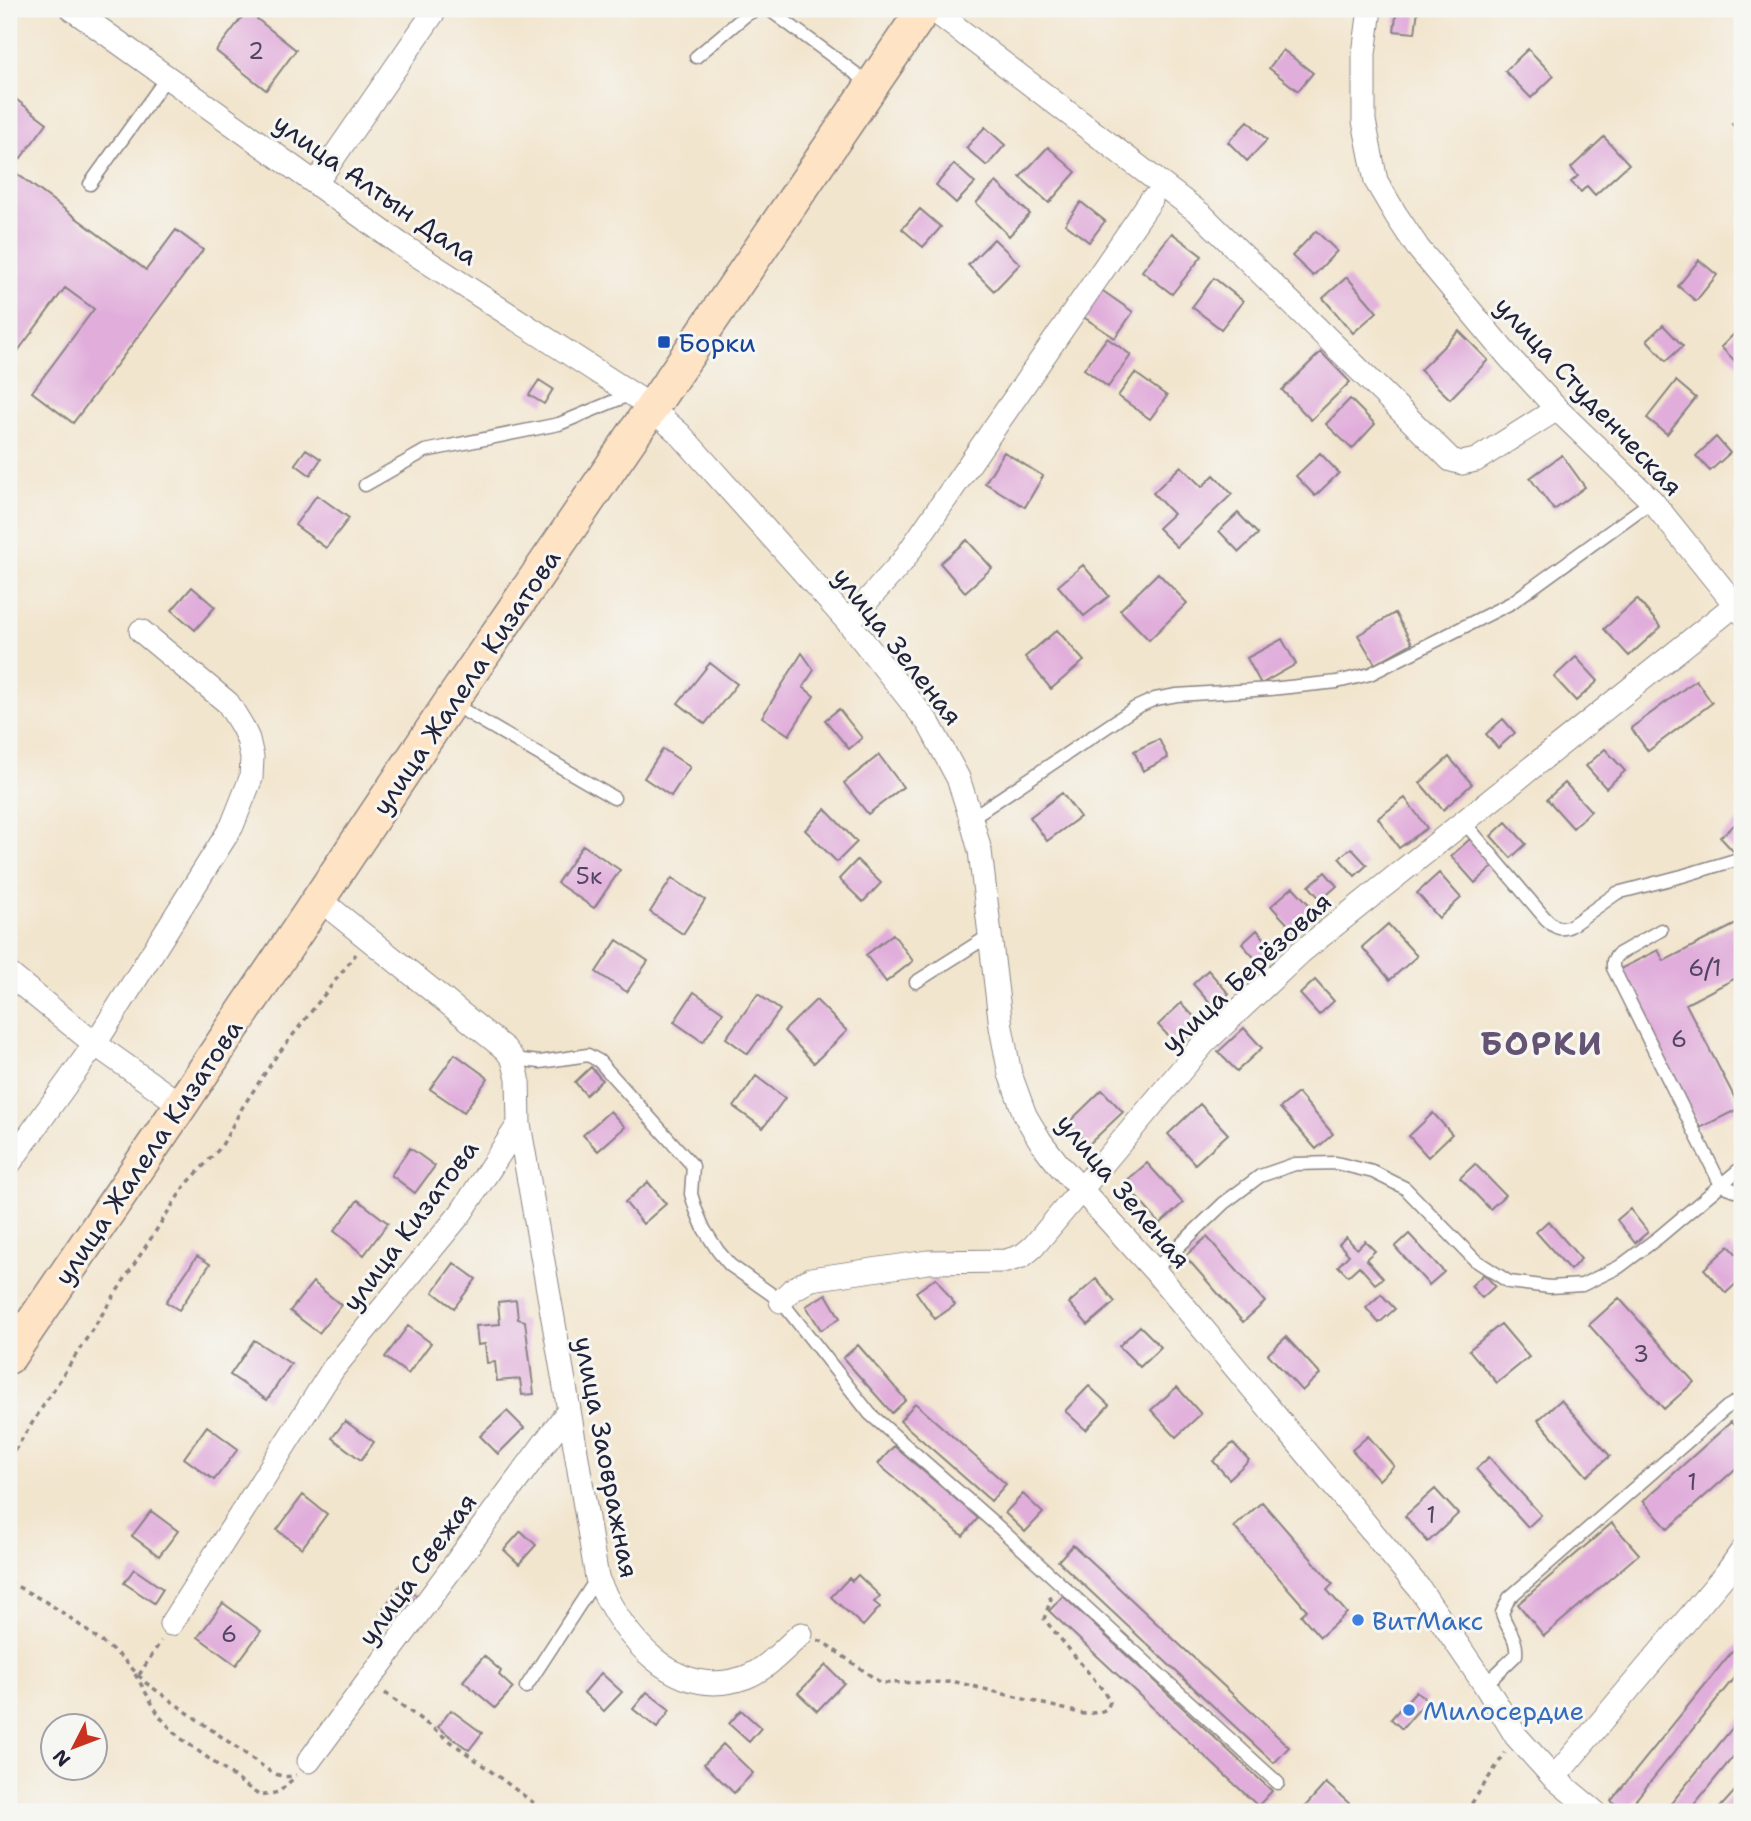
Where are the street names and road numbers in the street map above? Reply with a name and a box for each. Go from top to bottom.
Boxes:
street label: улица Алтын Дала [267,105,485,273]
street label: улица Студенческая [1487,289,1691,503]
street label: улица Жалела Кизатова [364,542,568,822]
street label: улица Зеленая [825,560,971,732]
street label: улица Берёзовая [1153,884,1339,1060]
street label: улица Жалела Кизатова [46,1012,250,1292]
street label: улица Зеленая [1049,1106,1199,1276]
street label: улица Кизатова [334,1132,486,1318]
street label: улица Заовражная [566,1333,648,1581]
street label: улица Свежая [350,1486,484,1652]

